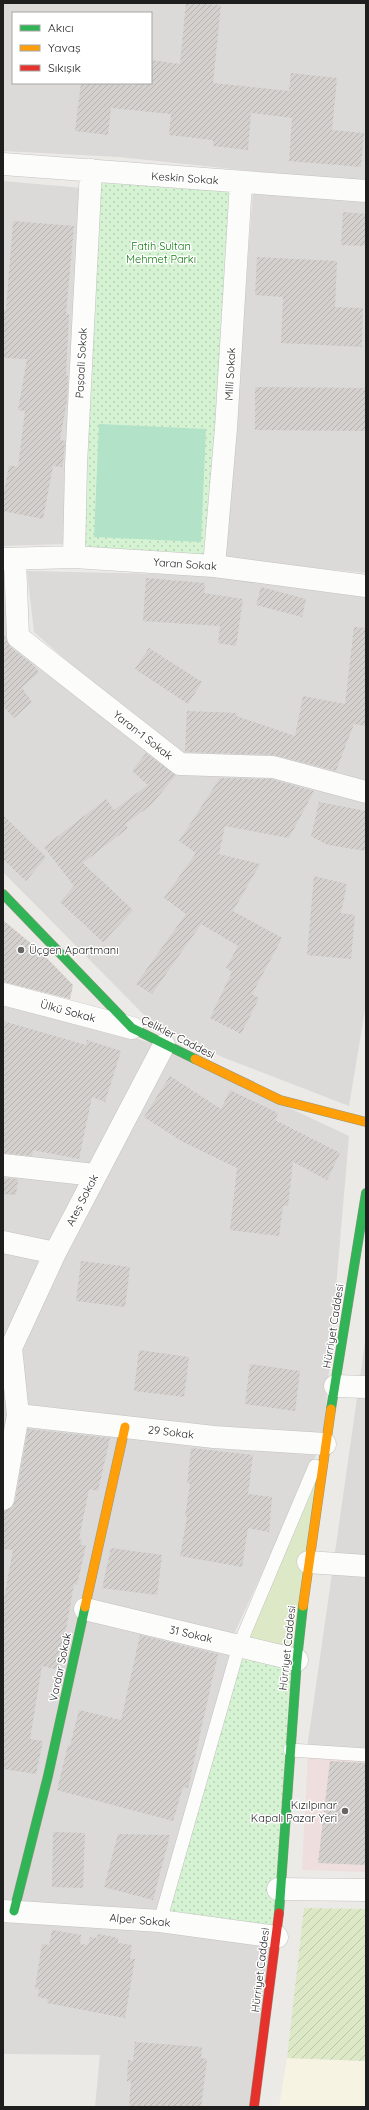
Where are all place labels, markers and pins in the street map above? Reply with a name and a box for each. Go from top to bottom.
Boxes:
place label: Üçgen Apartmanı [29,943,119,957]
marker: Üçgen Apartmanı [16,945,26,955]
place label: Kızılpınar Kapalı Pazar Yeri [251,1798,338,1825]
marker: Kızılpınar Kapalı Pazar Yeri [340,1806,350,1816]

